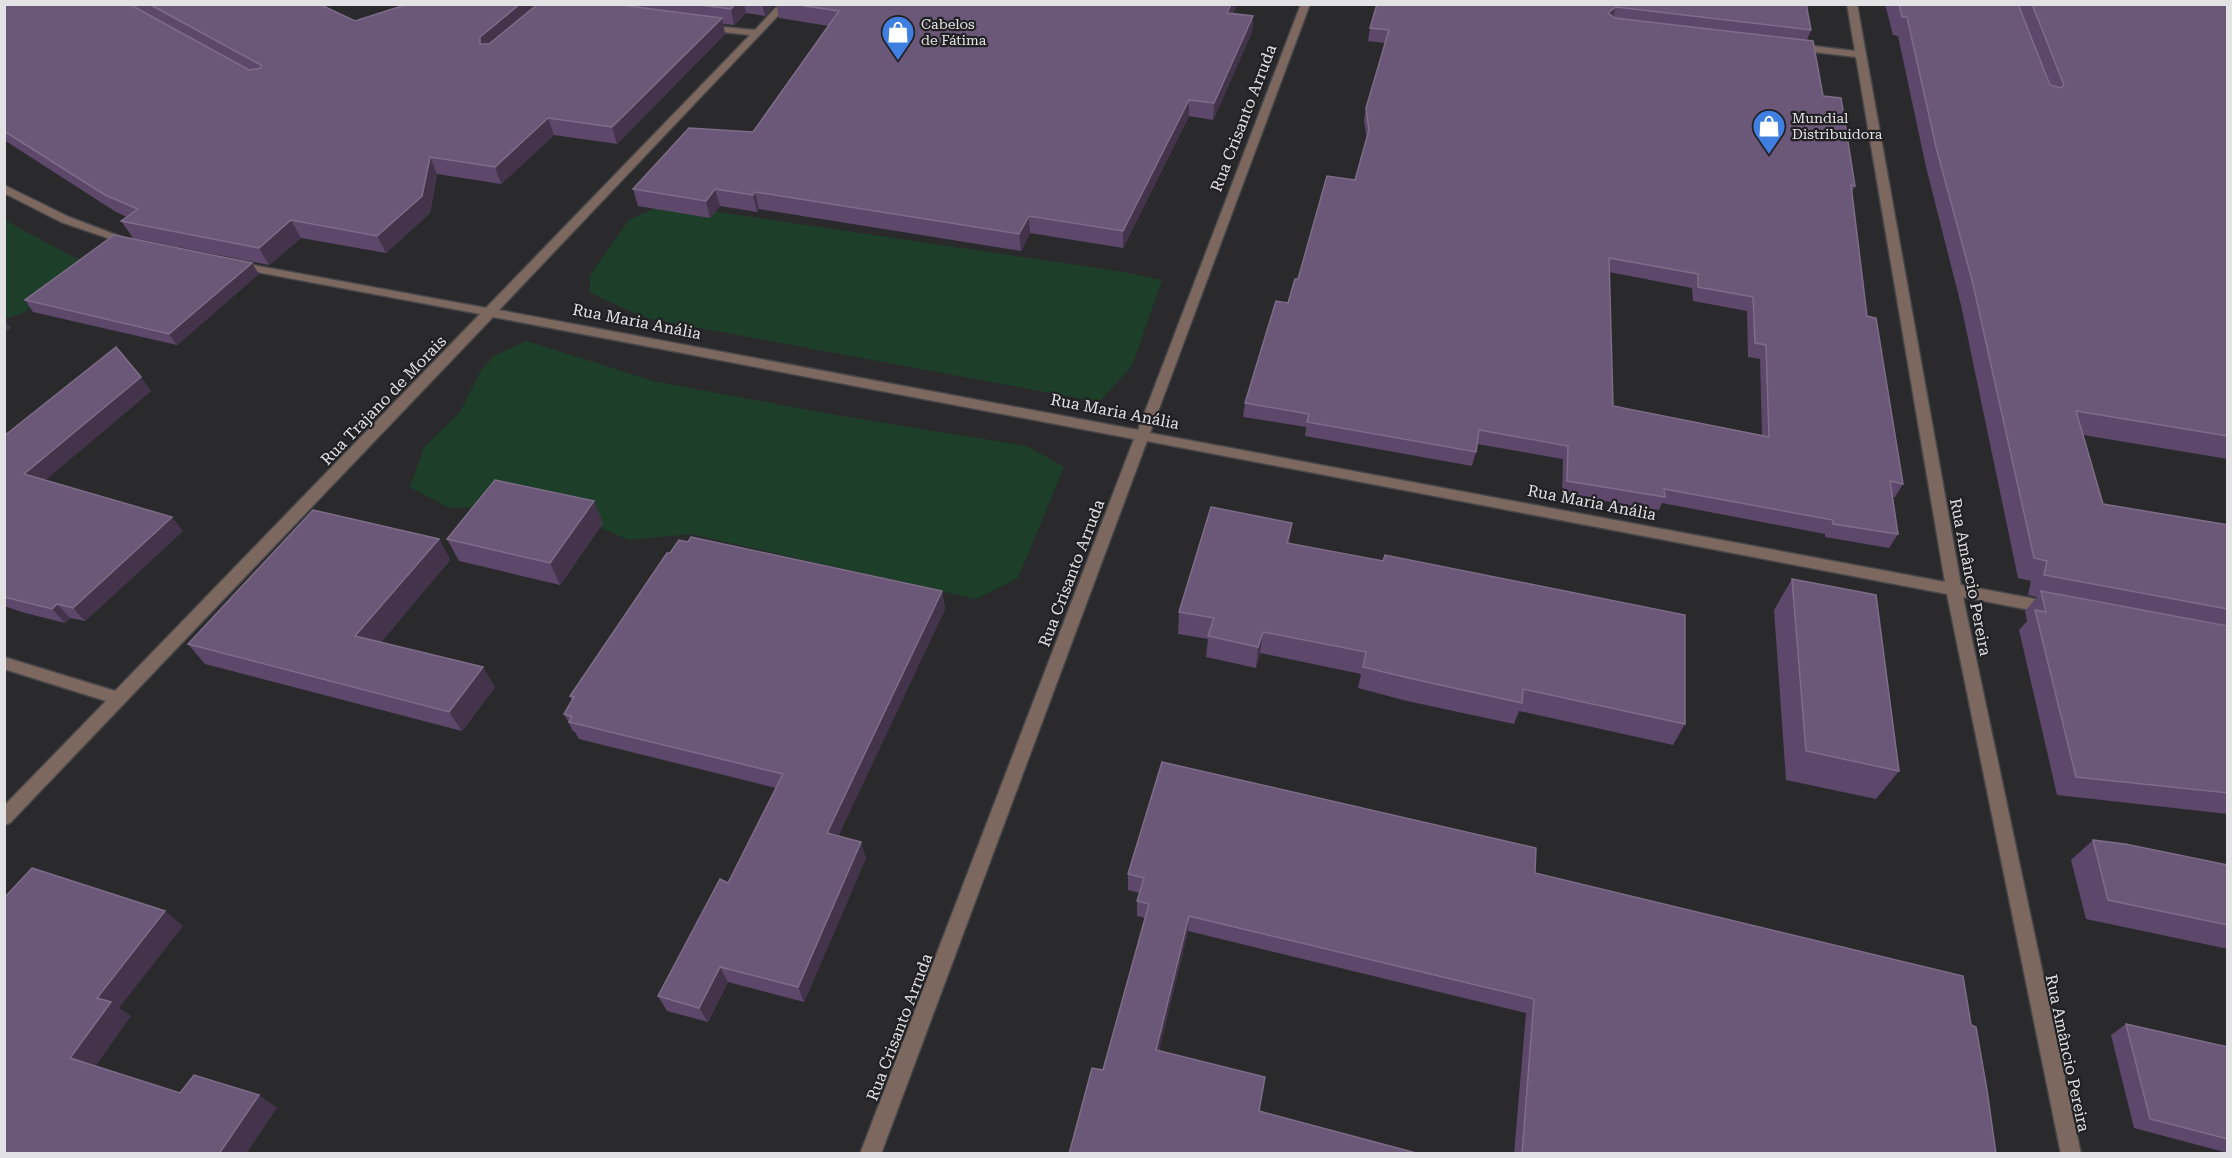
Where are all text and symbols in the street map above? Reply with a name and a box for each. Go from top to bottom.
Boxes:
shop icon: Cabelos de Fátima [880,14,916,61]
place label: Cabelos de Fátima [921,16,987,48]
street label: Rua Crisanto Arruda [1207,42,1280,195]
shop icon: Mundial Distribuidora [1751,108,1787,155]
place label: Mundial Distribuidora [1792,110,1883,142]
street label: Rua Maria Anália [571,300,703,343]
street label: Rua Trajano de Morais [317,331,450,469]
street label: Rua Maria Anália [1049,390,1181,433]
street label: Rua Maria Anália [1526,481,1658,524]
street label: Rua Crisanto Arruda [1035,497,1108,650]
street label: Rua Amâncio Pereira [1946,497,1995,658]
street label: Rua Crisanto Arruda [863,951,936,1104]
street label: Rua Amâncio Pereira [2042,973,2094,1134]

